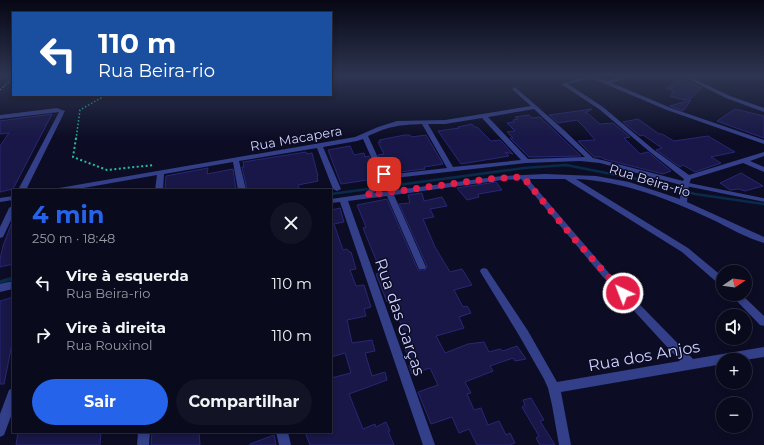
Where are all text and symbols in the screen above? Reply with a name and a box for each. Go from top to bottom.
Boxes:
text: 110 m [98,26,176,60]
icon: left [32,28,84,80]
text: Rua Beira-rio [98,60,215,82]
street label: Rua Macapera [249,122,343,154]
pin [367,157,401,191]
street label: Rua Beira-rio [607,160,693,200]
icon: arrive [373,163,395,185]
text: 4 min [32,200,104,229]
button: close [270,202,312,244]
text: 250 m · 18:48 [32,230,115,246]
street label: Rua das Garças [371,256,429,378]
north arrow [716,265,752,301]
map controls [716,265,752,433]
text: Vire à esquerda [66,266,189,285]
icon: left [32,272,54,294]
position arrow [602,272,644,314]
text: 110 m [271,274,312,293]
text: Rua Beira-rio [66,285,150,301]
button: sound [716,309,752,345]
text: Vire à direita [66,318,166,337]
icon: right [32,324,54,346]
text: 110 m [271,326,312,345]
text: Rua Rouxinol [66,337,152,353]
street label: Rua dos Anjos [587,337,702,375]
button: + [716,353,752,389]
button: Sair [32,379,168,425]
button: Compartilhar [176,379,312,425]
button: − [716,397,752,433]

